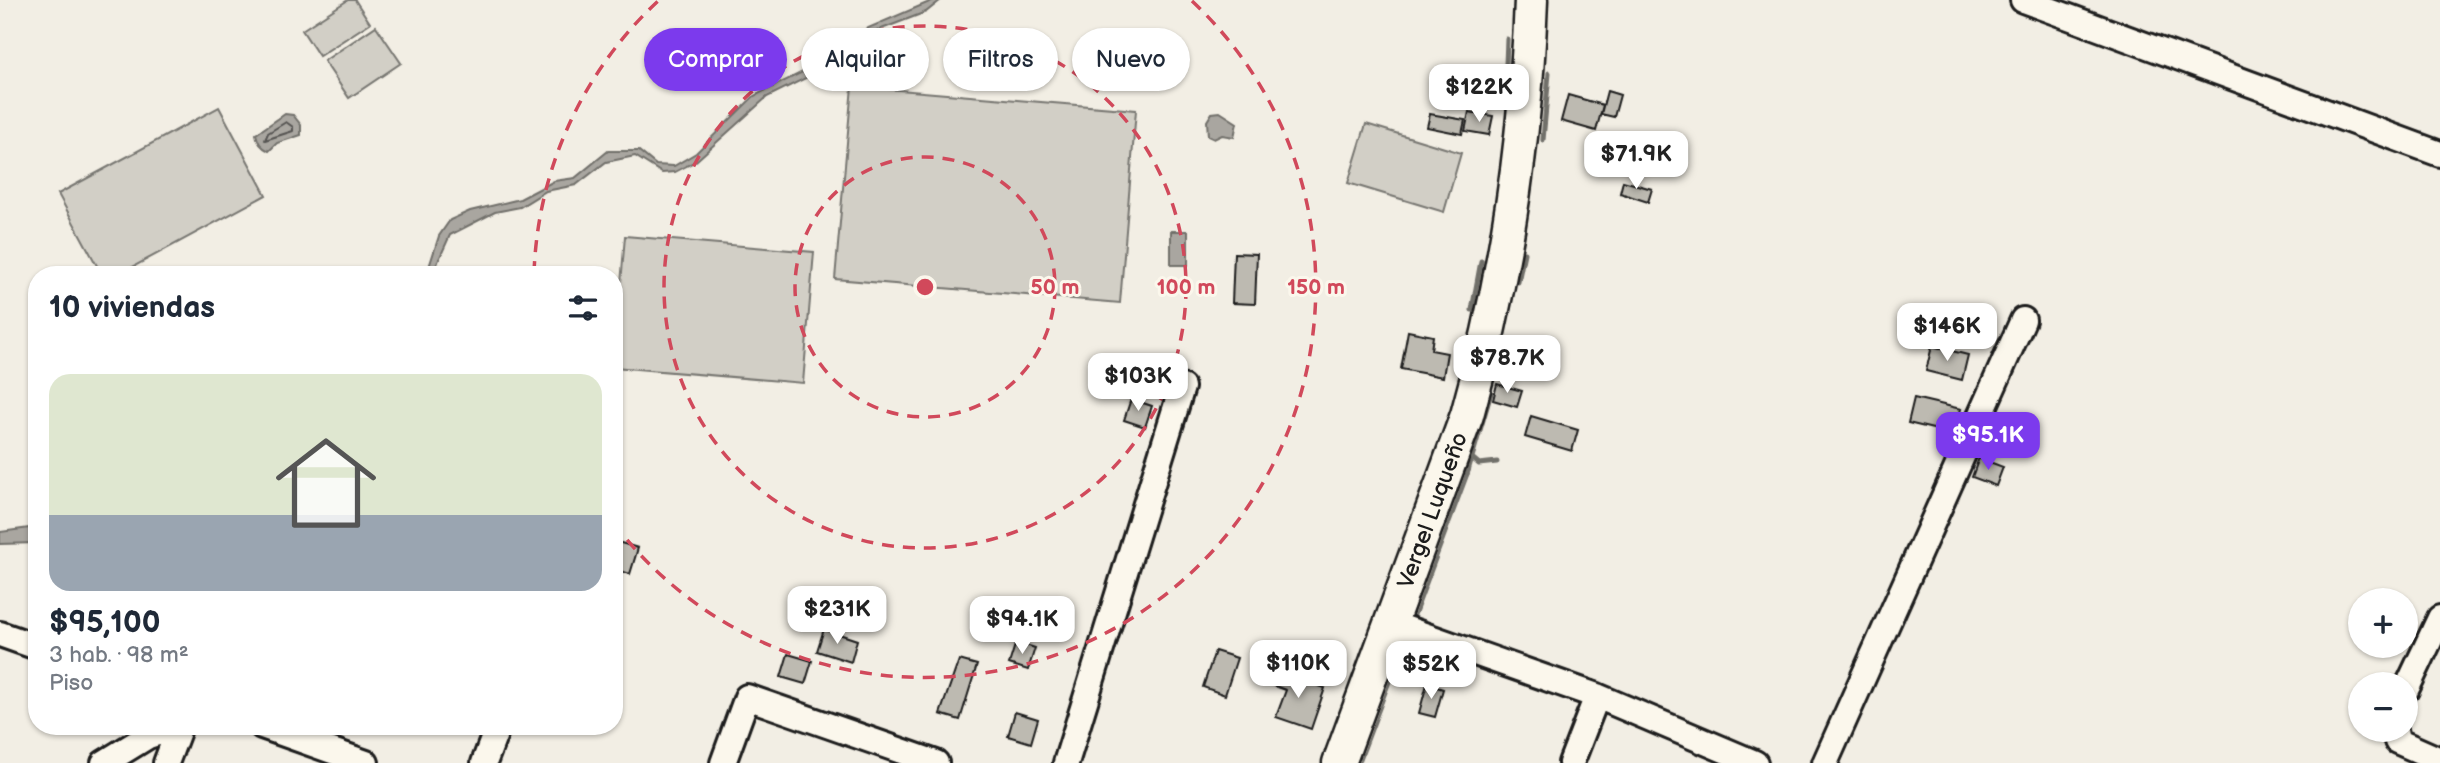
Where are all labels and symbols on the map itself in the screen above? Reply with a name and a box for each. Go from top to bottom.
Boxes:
pin: $122K [1430,64,1528,124]
pin: $71.9K [1579,132,1693,191]
centre of rings [913,275,937,299]
text: 50 m [1031,275,1079,300]
text: 100 m [1157,275,1215,300]
text: 150 m [1287,275,1345,300]
pin: $146K [1898,304,1996,363]
pin: $78.7K [1450,336,1564,395]
pin: $103K [1089,354,1187,413]
pin: $95.1K [1931,412,2045,472]
street label: Vergel Luqueño [1392,428,1474,592]
pin: $231K [788,586,886,646]
pin: $94.1K [965,596,1079,656]
pin: $110K [1249,640,1347,700]
pin: $52K [1390,642,1472,701]

